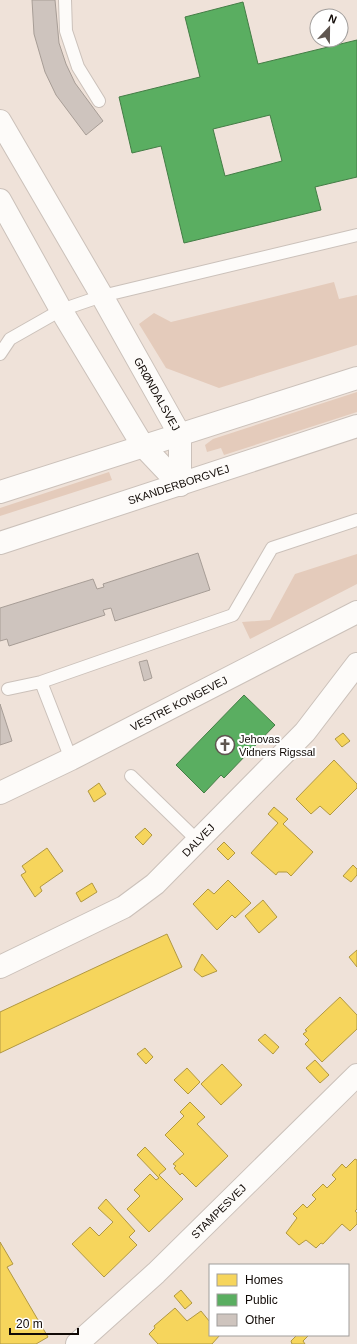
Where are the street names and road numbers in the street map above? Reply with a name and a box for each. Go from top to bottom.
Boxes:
street label: GRØNDALSVEJ [132,355,182,433]
street label: SKANDERBORGVEJ [126,462,231,507]
street label: VESTRE KONGEVEJ [129,674,229,733]
street label: DALVEJ [180,821,217,859]
street label: STAMPESVEJ [189,1182,248,1241]

